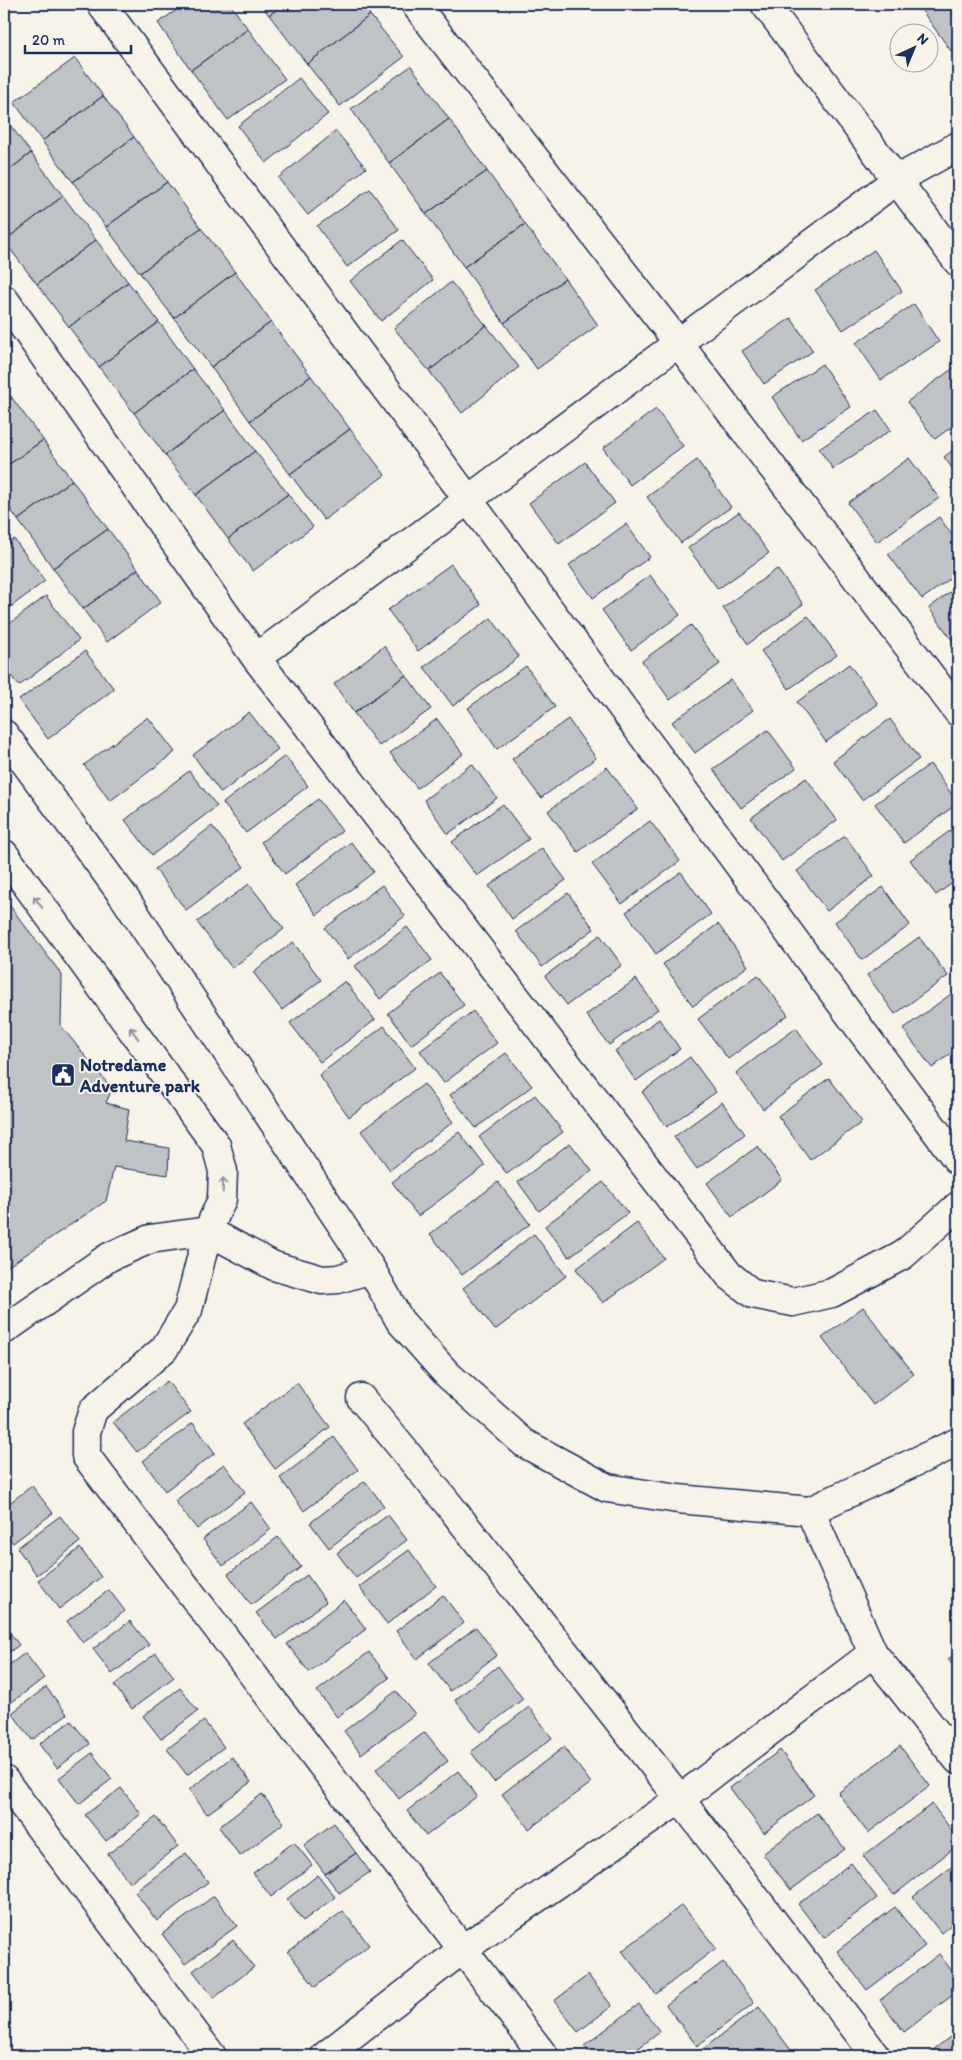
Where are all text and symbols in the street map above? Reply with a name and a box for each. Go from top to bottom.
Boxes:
scale bar [25,22,131,54]
north arrow [890,22,940,72]
text: N [913,30,932,48]
text: 20 m [32,31,66,49]
one-way arrow [33,895,43,909]
one-way arrow [129,1026,139,1040]
place label: Notredame Adventure park [79,1054,201,1097]
public building icon: Notredame Adventure park [50,1062,76,1088]
one-way arrow [218,1177,227,1193]

